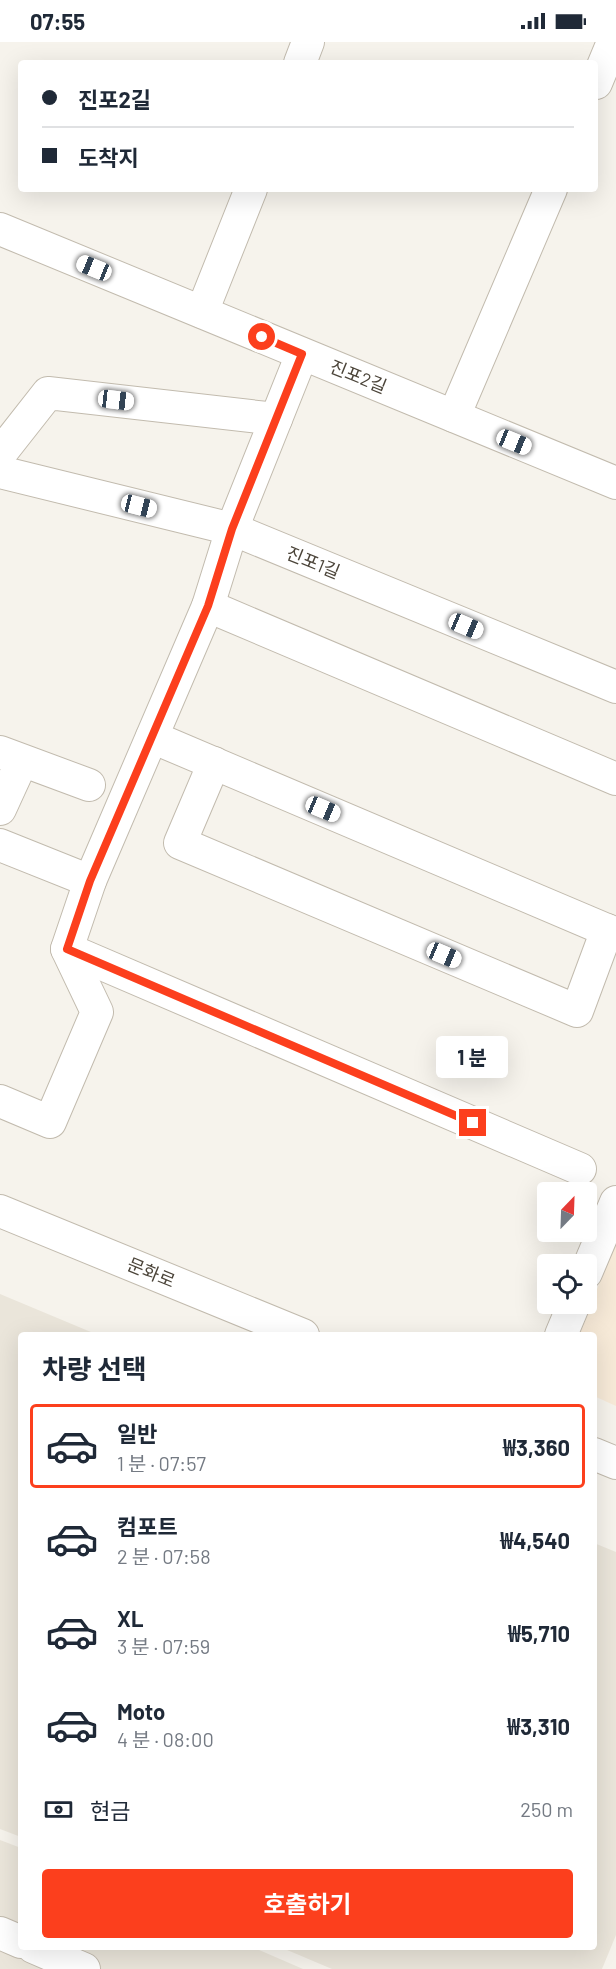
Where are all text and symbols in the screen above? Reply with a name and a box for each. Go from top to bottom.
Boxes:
text: 07:55 [30,8,85,34]
text: 진포2길 [78,86,151,112]
text: 도착지 [78,144,139,170]
car [74,253,114,283]
route start [248,323,275,350]
street label: 진포2길 [327,355,390,397]
car [97,389,135,411]
car [494,427,534,457]
car [119,493,159,519]
street label: 진포1길 [283,541,343,583]
car [446,611,486,641]
car [303,794,343,824]
car [424,940,464,970]
callout: 1 분 [437,1036,509,1078]
text: 1 분 [457,1045,487,1069]
route end [459,1109,486,1136]
north arrow [537,1182,597,1242]
map controls [537,1182,597,1314]
street label: 문화로 [124,1253,179,1292]
button: locate [537,1254,597,1314]
text: 차량 선택 [42,1352,147,1384]
icon: car [45,1419,99,1473]
text: 일반 [117,1420,157,1446]
text: ₩3,360 [503,1434,570,1460]
text: 1 분 · 07:57 [117,1451,206,1475]
icon: car [45,1512,99,1566]
text: 컴포트 [117,1513,178,1539]
text: ₩4,540 [500,1527,570,1553]
text: 2 분 · 07:58 [117,1544,211,1568]
icon: car [45,1605,99,1659]
text: XL [117,1605,143,1631]
text: ₩5,710 [508,1620,570,1646]
text: 3 분 · 07:59 [117,1634,210,1658]
icon: car [45,1698,99,1752]
text: Moto [117,1698,165,1724]
text: ₩3,310 [507,1713,570,1739]
text: 4 분 · 08:00 [117,1727,214,1751]
icon: cash [42,1793,75,1826]
text: 현금 [90,1797,130,1823]
text: 250 m [520,1797,573,1821]
button: 호출하기 [42,1869,573,1938]

